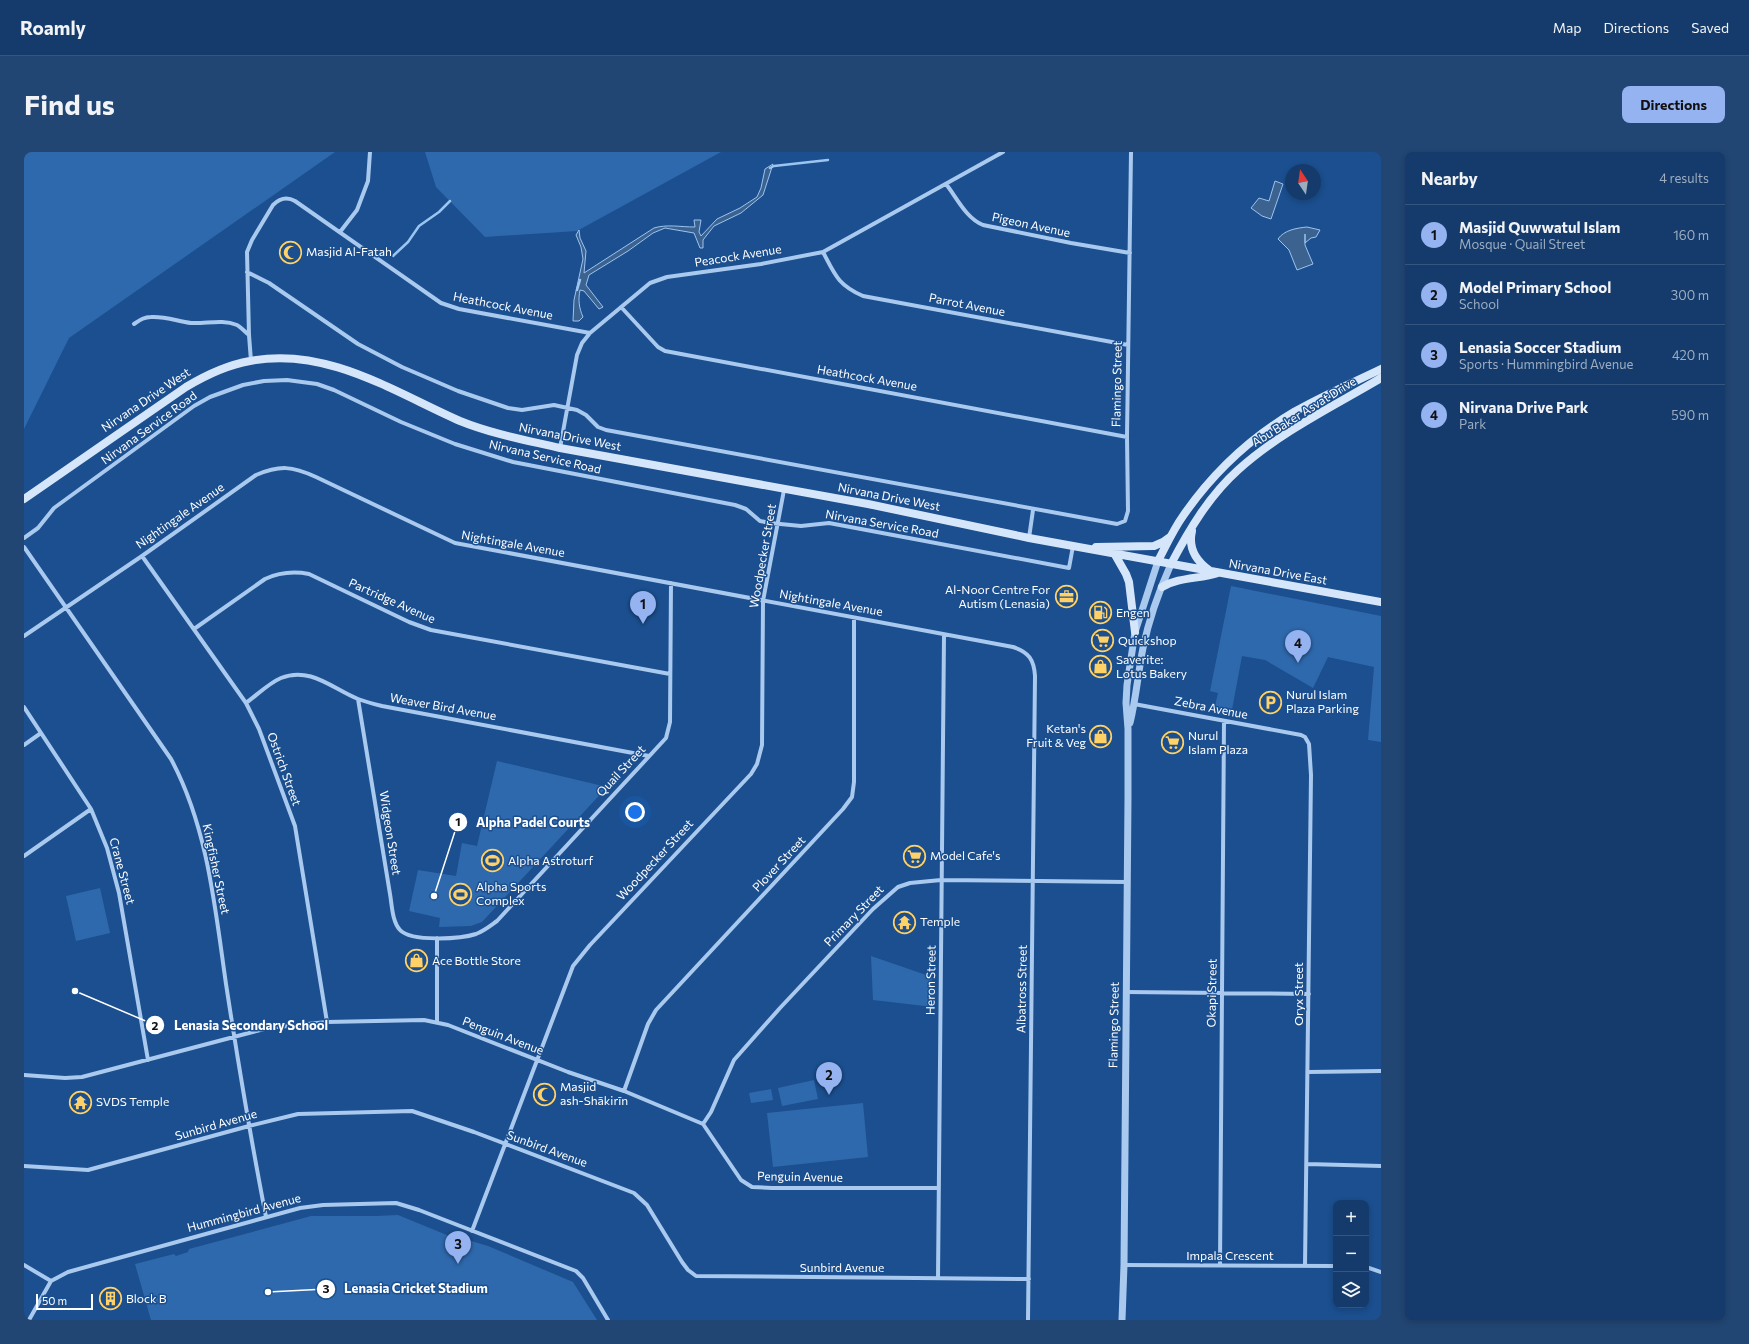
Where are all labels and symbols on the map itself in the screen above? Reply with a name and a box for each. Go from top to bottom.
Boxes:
north arrow [1285,164,1321,200]
street label: Pigeon Avenue [991,209,1072,239]
mosque icon: Masjid Al-Fatah [277,239,303,265]
street label: Peacock Avenue [693,241,782,269]
place label: Masjid Al-Fatah [306,244,392,258]
street label: Heathcock Avenue [452,288,554,322]
street label: Parrot Avenue [928,290,1007,318]
street label: Flamingo Street [1108,341,1124,427]
street label: Heathcock Avenue [816,361,918,393]
street label: Nirvana Drive West [98,364,193,434]
street label: Abu Baker Asvat Drive [1249,373,1358,449]
street label: Nirvana Service Road [98,388,199,467]
street label: Nirvana Drive West [518,419,623,453]
street label: Nirvana Service Road [488,436,603,476]
street label: Nightingale Avenue [133,479,226,551]
street label: Nirvana Drive West [837,479,942,513]
street label: Woodpecker Street [746,503,778,609]
street label: Nirvana Service Road [824,506,940,540]
street label: Nightingale Avenue [460,527,566,559]
street label: Nirvana Drive East [1228,555,1329,587]
street label: Partridge Avenue [347,575,438,625]
place label: Al-Noor Centre For Autism (Lenasia) [945,582,1050,610]
office icon: Al-Noor Centre For Autism (Lenasia) [1053,584,1079,610]
street label: Nightingale Avenue [778,586,884,618]
pin: 1 [630,591,656,624]
fuel station icon: Engen [1088,600,1114,626]
place label: Engen [1116,605,1150,619]
supermarket icon: Quickshop [1090,628,1116,654]
pin: 4 [1285,630,1311,663]
place label: Quickshop [1118,633,1177,647]
place label: Saverite: Lotus Bakery [1116,652,1187,680]
shop icon: Saverite: Lotus Bakery [1088,654,1114,680]
place label: Nurul Islam Plaza Parking [1286,687,1359,715]
parking icon: Nurul Islam Plaza Parking [1258,689,1284,715]
street label: Weaver Bird Avenue [389,690,498,722]
street label: Zebra Avenue [1173,693,1249,721]
place label: Ketan's Fruit & Veg [1026,721,1086,749]
shop icon: Ketan's Fruit & Veg [1088,723,1114,749]
place label: Nurul Islam Plaza [1188,728,1248,756]
street label: Ostrich Street [265,730,305,807]
supermarket icon: Nurul Islam Plaza [1159,730,1185,756]
street label: Quail Street [593,742,648,799]
street label: Widgeon Street [377,790,405,876]
your location [625,802,645,822]
callout: Alpha Padel Courts [448,810,598,835]
text: 1 [455,814,461,828]
text: Alpha Padel Courts [476,814,590,830]
street label: Woodpecker Street [613,816,695,903]
street label: Kingfisher Street [201,822,233,915]
street label: Plover Street [749,833,808,894]
street label: Crane Street [107,836,139,906]
supermarket icon: Model Cafe's [902,843,928,869]
sports icon: Alpha Astroturf [479,848,505,874]
place label: Model Cafe's [930,848,1000,862]
place label: Alpha Astroturf [508,853,594,867]
place label: Alpha Sports Complex [476,879,546,907]
sports icon: Alpha Sports Complex [447,881,473,907]
street label: Primary Street [821,882,886,949]
temple icon: Temple [892,909,918,935]
place label: Temple [920,914,960,928]
street label: Heron Street [922,945,938,1015]
street label: Albatross Street [1013,945,1029,1033]
shop icon: Ace Bottle Store [404,948,430,974]
place label: Ace Bottle Store [432,953,521,967]
street label: Okapi Street [1203,958,1219,1028]
street label: Oryx Street [1291,962,1305,1026]
street label: Flamingo Street [1105,982,1121,1068]
callout: Lenasia Secondary School [145,1013,336,1038]
street label: Penguin Avenue [461,1013,546,1057]
text: Lenasia Secondary School [174,1017,328,1033]
text: 2 [152,1018,159,1032]
pin: 2 [816,1062,842,1095]
place label: Masjid ash-Shākirīn [560,1079,628,1107]
mosque icon: Masjid ash-Shākirīn [531,1081,557,1107]
temple icon: SVDS Temple [67,1089,93,1115]
place label: SVDS Temple [96,1094,169,1108]
street label: Sunbird Avenue [173,1106,258,1142]
street label: Sunbird Avenue [505,1127,589,1169]
street label: Penguin Avenue [757,1168,843,1184]
street label: Hummingbird Avenue [185,1190,302,1234]
pin: 3 [445,1231,471,1264]
street label: Impala Crescent [1186,1248,1274,1262]
street label: Sunbird Avenue [800,1260,884,1274]
callout: Lenasia Cricket Stadium [316,1276,496,1301]
text: Lenasia Cricket Stadium [344,1280,488,1296]
text: 3 [323,1281,330,1295]
building icon: Block B [97,1286,123,1312]
place label: Block B [126,1291,167,1305]
scale bar [36,1292,93,1311]

